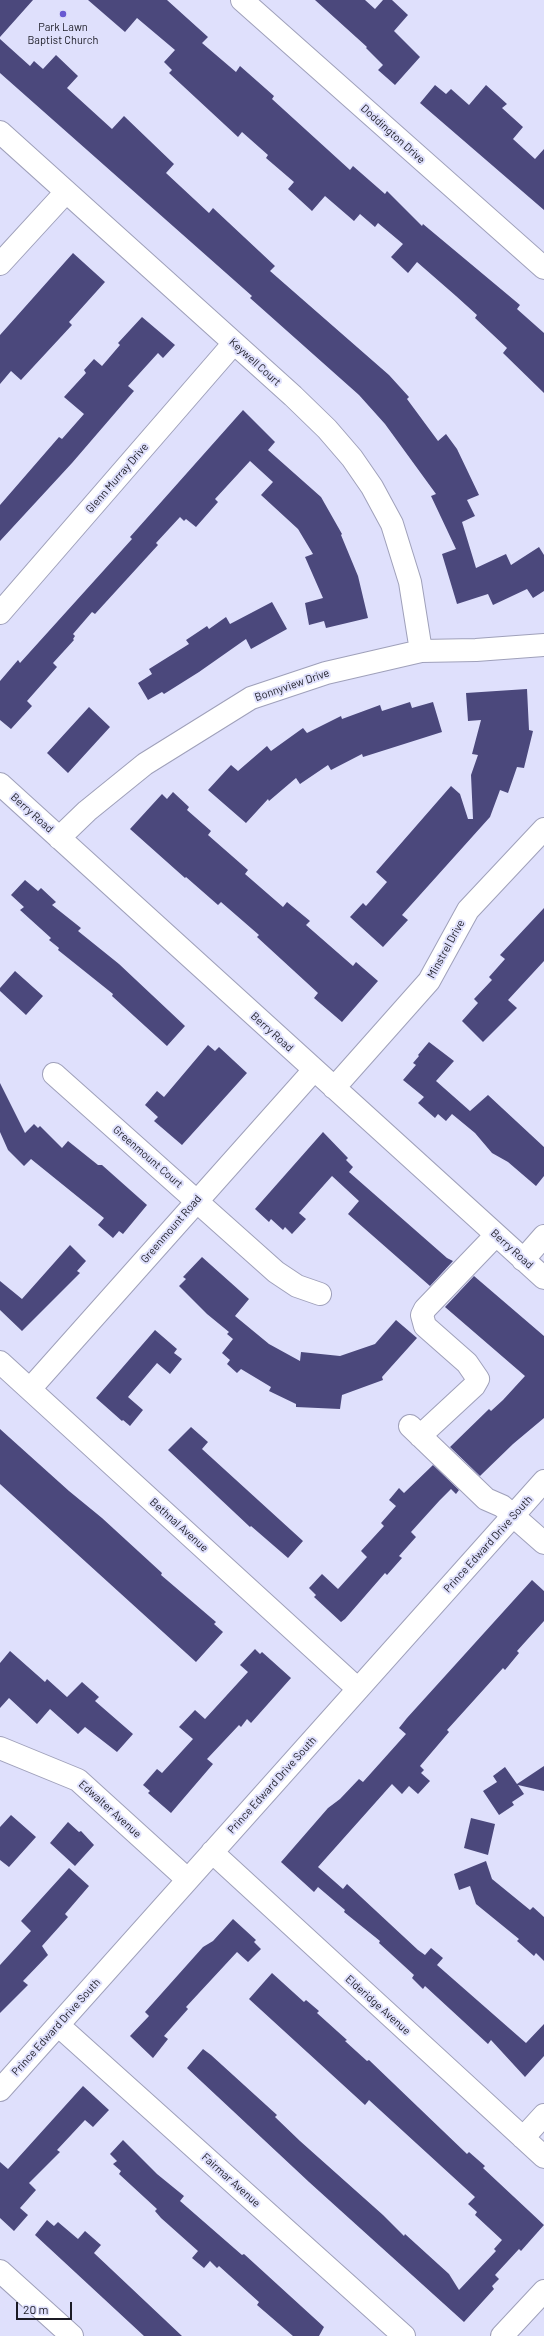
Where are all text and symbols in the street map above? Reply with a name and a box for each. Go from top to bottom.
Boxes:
marker: Park Lawn Baptist Church [58,9,68,19]
place label: Park Lawn Baptist Church [28,20,98,46]
street label: Doddington Drive [358,102,428,166]
street label: Keywell Court [226,335,284,389]
street label: Glenn Murray Drive [83,440,151,516]
street label: Bonnyview Drive [253,666,331,704]
street label: Berry Road [8,790,56,836]
street label: Minstrel Drive [424,917,468,981]
street label: Berry Road [248,1009,296,1055]
street label: Greenmount Court [110,1123,186,1191]
street label: Greenmount Road [138,1192,204,1266]
street label: Berry Road [488,1226,536,1272]
street label: Prince Edward Drive South [441,1493,535,1595]
street label: Bethnal Avenue [147,1495,211,1555]
street label: Prince Edward Drive South [225,1734,319,1836]
street label: Edwalter Avenue [76,1778,144,1840]
street label: Elderidge Avenue [343,1972,413,2038]
street label: Prince Edward Drive South [9,1976,103,2078]
street label: Fairmar Avenue [199,2150,263,2210]
scale bar [18,2294,74,2320]
text: 20 m [23,2302,49,2316]

